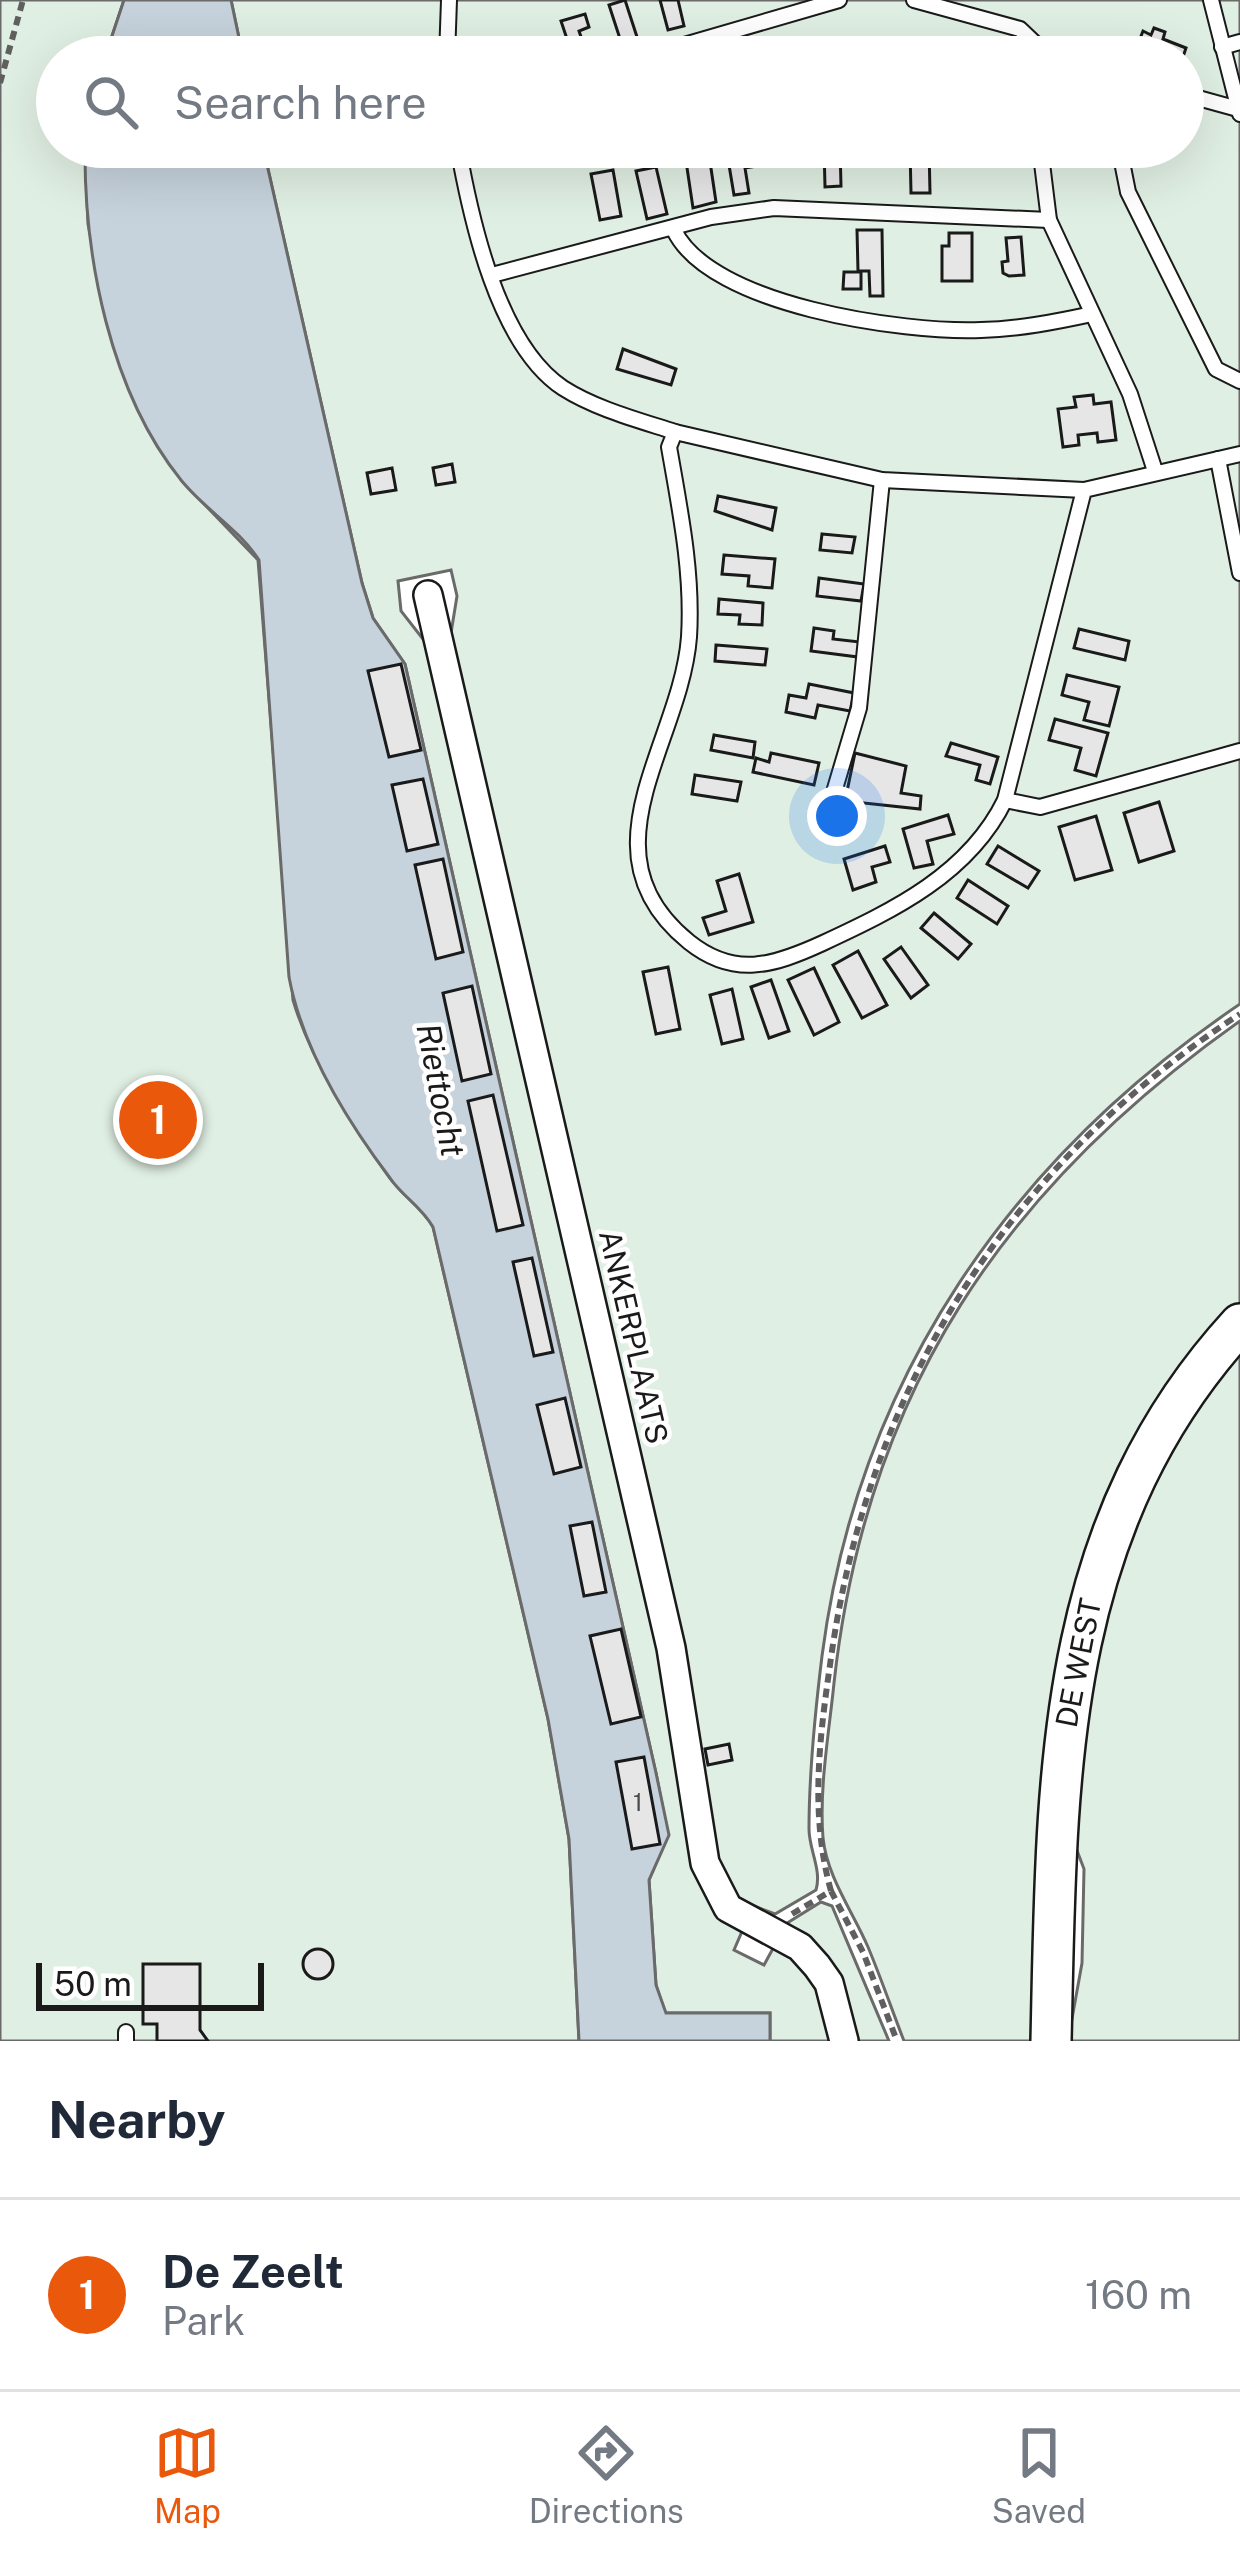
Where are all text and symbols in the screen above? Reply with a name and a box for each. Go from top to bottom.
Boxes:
search box [36,36,1204,168]
icon: search [78,69,144,135]
text: Search here [174,76,427,129]
your location [807,786,867,846]
water label: Riettocht [409,1020,473,1160]
pin: 1 [119,1075,197,1165]
street label: ANKERPLAATS [592,1226,676,1447]
street label: DE WEST [1048,1595,1108,1730]
house number: 1 [633,1788,643,1816]
scale bar [36,1957,264,2010]
text: 50 m [54,1965,132,2003]
text: Nearby [48,2090,225,2149]
text: De Zeelt [162,2245,344,2298]
text: 1 [79,2272,95,2318]
text: 160 m [1085,2272,1192,2318]
text: Park [162,2298,245,2344]
tab: Map [154,2420,221,2530]
tab: Directions [529,2420,684,2530]
tab: Saved [992,2420,1086,2530]

